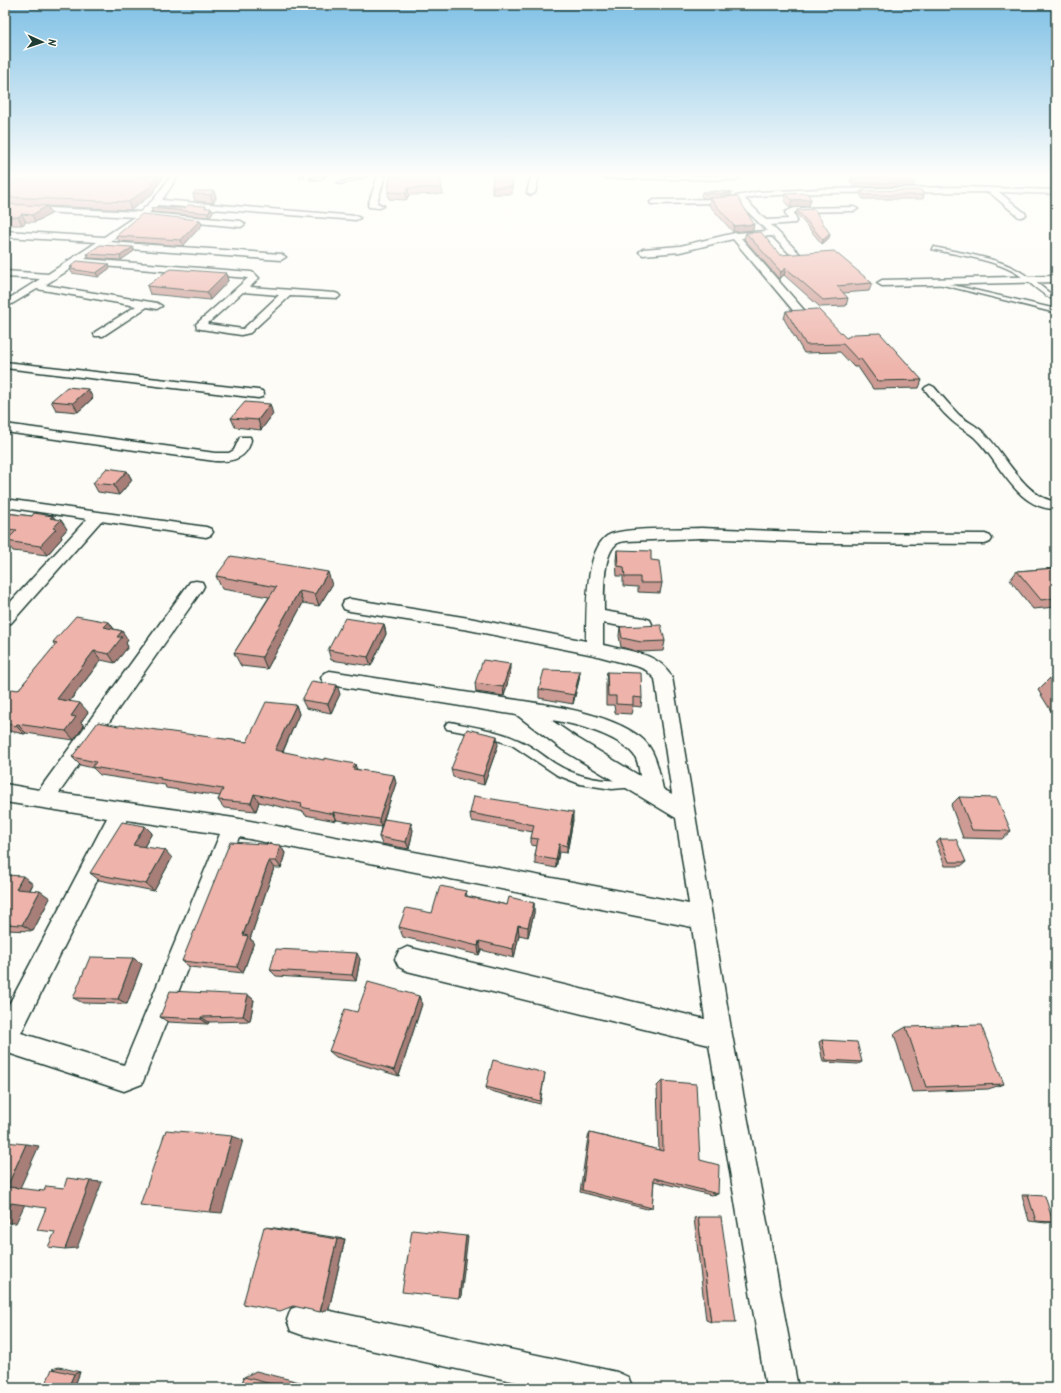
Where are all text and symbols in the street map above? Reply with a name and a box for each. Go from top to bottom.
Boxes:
north arrow [22,22,62,62]
text: N [42,39,60,46]

